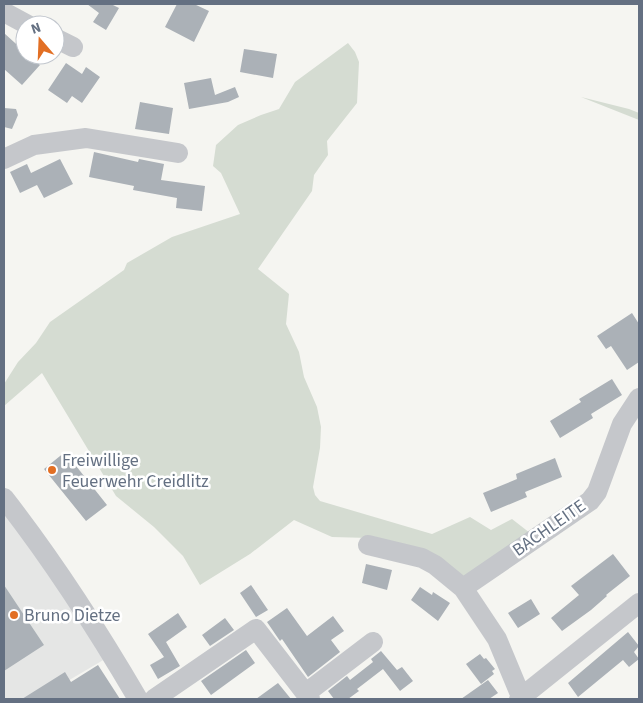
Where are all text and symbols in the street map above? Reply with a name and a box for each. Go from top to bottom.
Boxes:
north arrow [15,15,65,65]
text: N [28,18,44,40]
place label: Freiwillige Feuerwehr Creidlitz [62,448,209,494]
marker: Freiwillige Feuerwehr Creidlitz [46,464,58,476]
street label: BACHLEITE [507,494,591,562]
place label: Bruno Dietze [24,603,121,628]
marker: Bruno Dietze [8,609,20,621]

